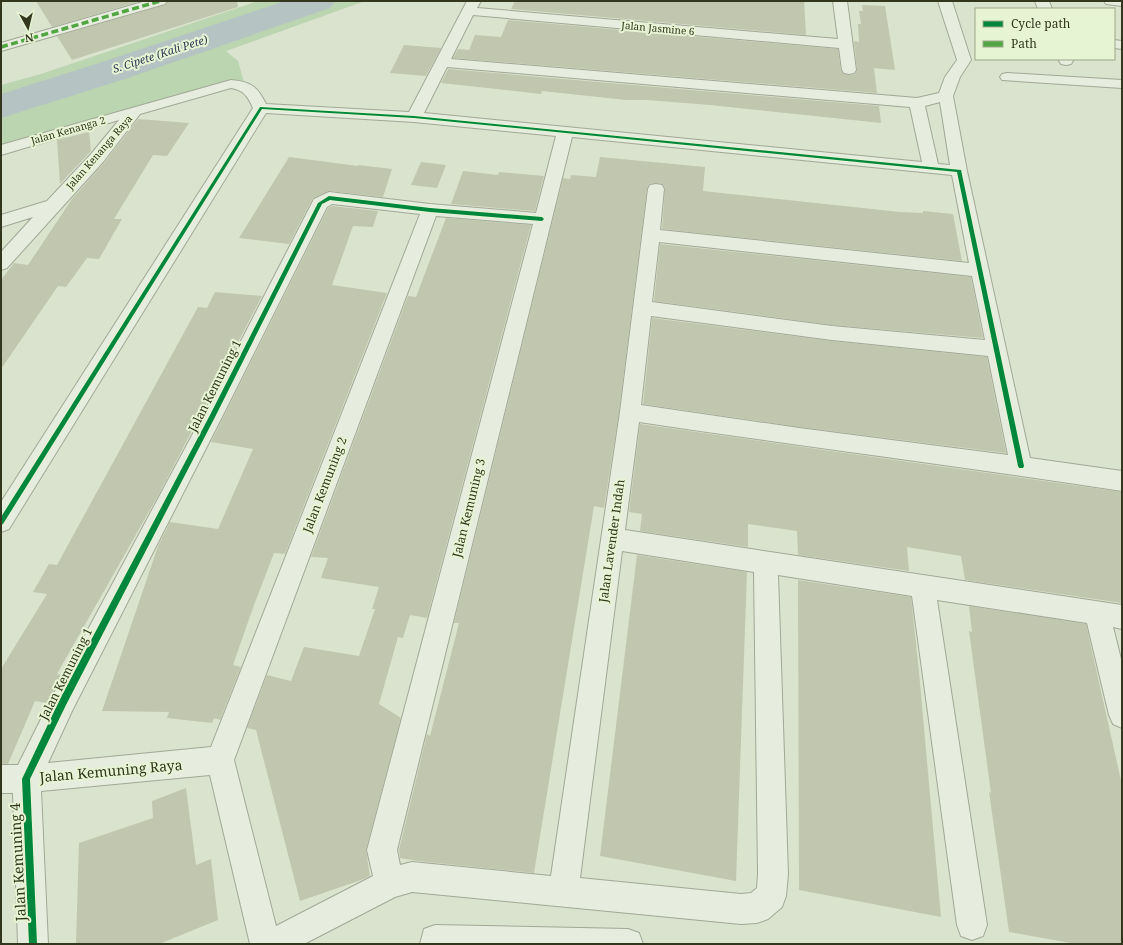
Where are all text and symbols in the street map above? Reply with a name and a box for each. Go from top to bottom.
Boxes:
north arrow [8,8,48,48]
legend [975,8,1115,60]
text: Cycle path [1011,15,1071,32]
street label: Jalan Jasmine 6 [620,18,696,38]
text: N [24,30,35,46]
water label: S. Cipete (Kali Pete) [111,31,209,76]
text: Path [1011,35,1037,52]
street label: Jalan Kenanga Raya [62,111,136,193]
street label: Jalan Kenanga 2 [28,113,107,148]
street label: Jalan Kemuning 1 [183,337,245,436]
street label: Jalan Kemuning 2 [298,434,351,536]
street label: Jalan Kemuning 3 [448,456,489,560]
street label: Jalan Lavender Indah [594,478,629,605]
street label: Jalan Kemuning 1 [34,625,96,724]
street label: Jalan Kemuning Raya [38,755,183,786]
street label: Jalan Kemuning 4 [5,802,30,923]

